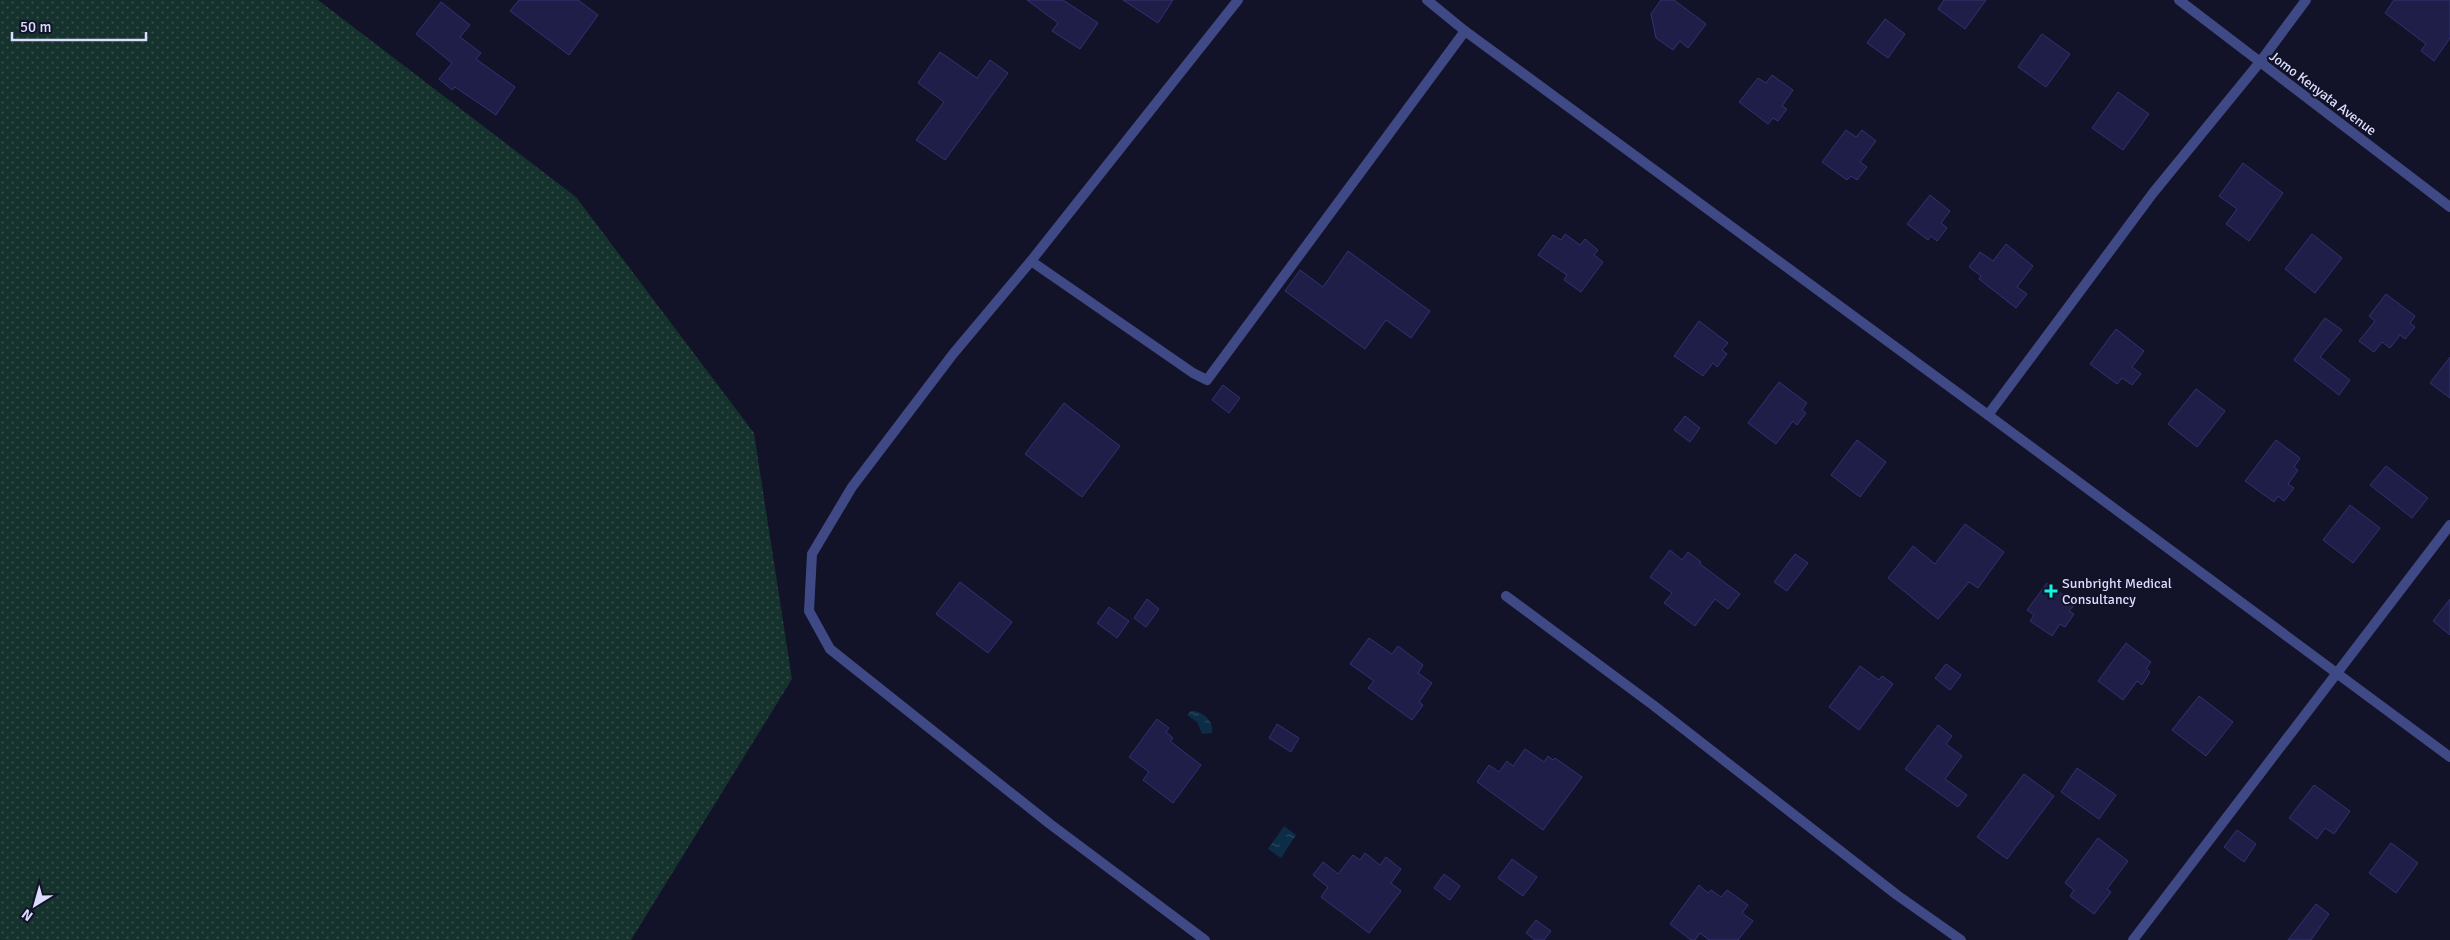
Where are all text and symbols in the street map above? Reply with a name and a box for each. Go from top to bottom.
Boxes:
scale bar [12,10,146,42]
text: 50 m [20,18,51,36]
street label: Jomo Kenyata Avenue [2266,48,2380,139]
place label: Sunbright Medical Consultancy [2062,575,2172,608]
marker: Sunbright Medical Consultancy [2044,584,2058,598]
north arrow [10,880,60,930]
text: N [18,905,36,925]

